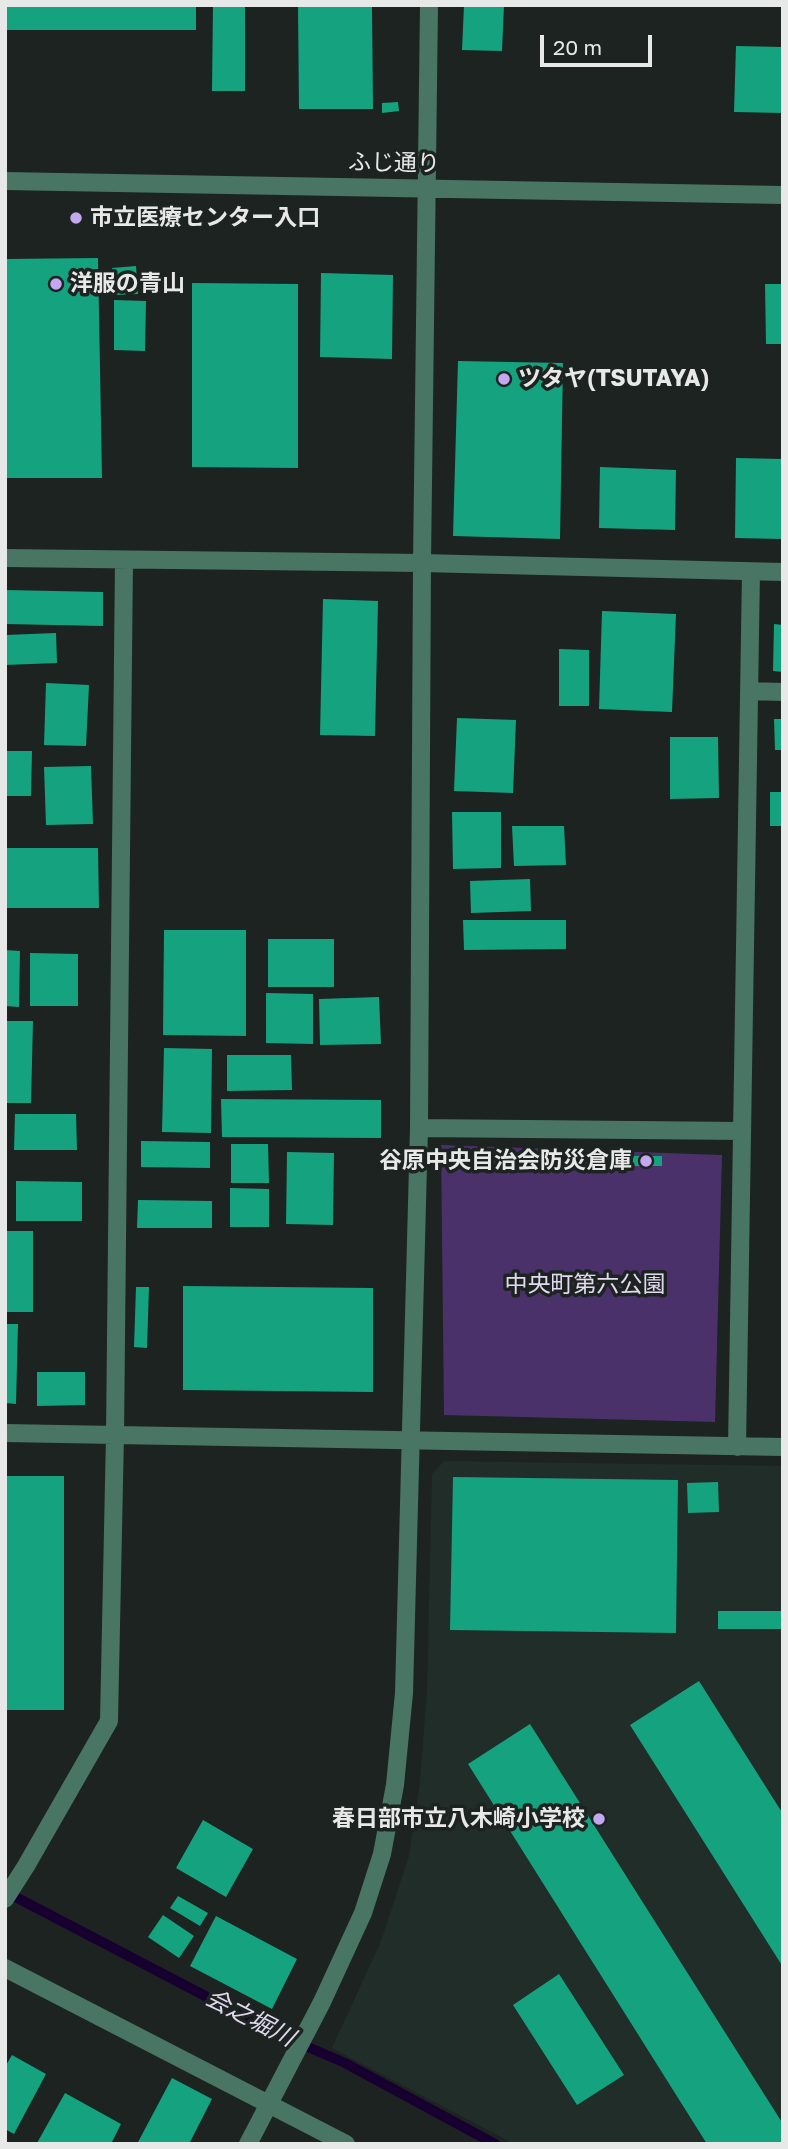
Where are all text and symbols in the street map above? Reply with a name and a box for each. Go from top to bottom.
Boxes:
scale bar [543,21,655,65]
text: 20 m [553,34,602,60]
street label: ふじ通り [348,148,440,178]
place label: 市立医療センター入口 [90,204,320,232]
marker: 市立医療センター入口 [68,210,84,226]
place label: 洋服の青山 [70,270,185,298]
marker: 洋服の青山 [48,276,64,292]
place label: ツタヤ(TSUTAYA) [518,365,709,393]
marker: ツタヤ(TSUTAYA) [496,371,512,387]
place label: 谷原中央自治会防災倉庫 [379,1147,632,1175]
marker: 谷原中央自治会防災倉庫 [638,1153,654,1169]
park label: 中央町第六公園 [505,1271,665,1299]
place label: 春日部市立八木崎小学校 [332,1805,585,1833]
marker: 春日部市立八木崎小学校 [591,1811,607,1827]
water label: 会之堀川 [201,1983,299,2053]

